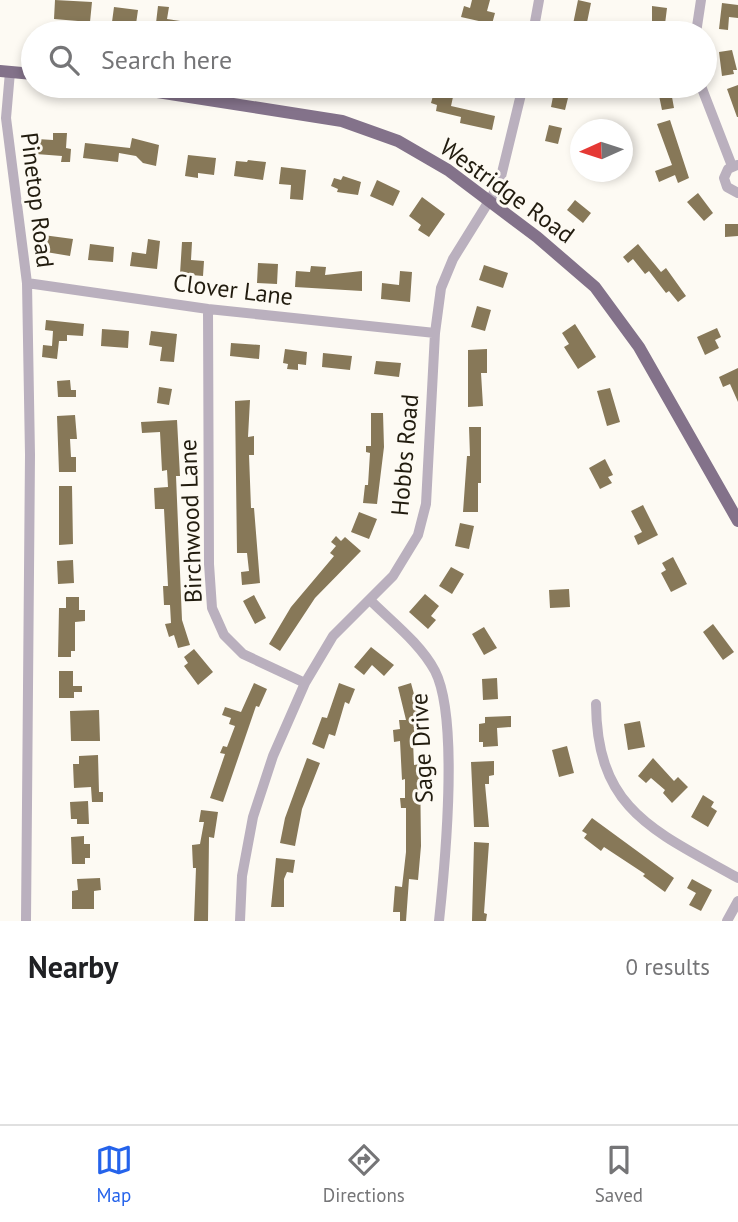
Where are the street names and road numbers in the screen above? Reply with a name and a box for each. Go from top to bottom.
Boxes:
street label: Pinetop Road [14,131,61,269]
street label: Westridge Road [434,131,581,250]
street label: Clover Lane [171,267,295,312]
street label: Hobbs Road [384,393,425,517]
street label: Birchwood Lane [172,438,209,604]
street label: Sage Drive [403,692,440,804]

